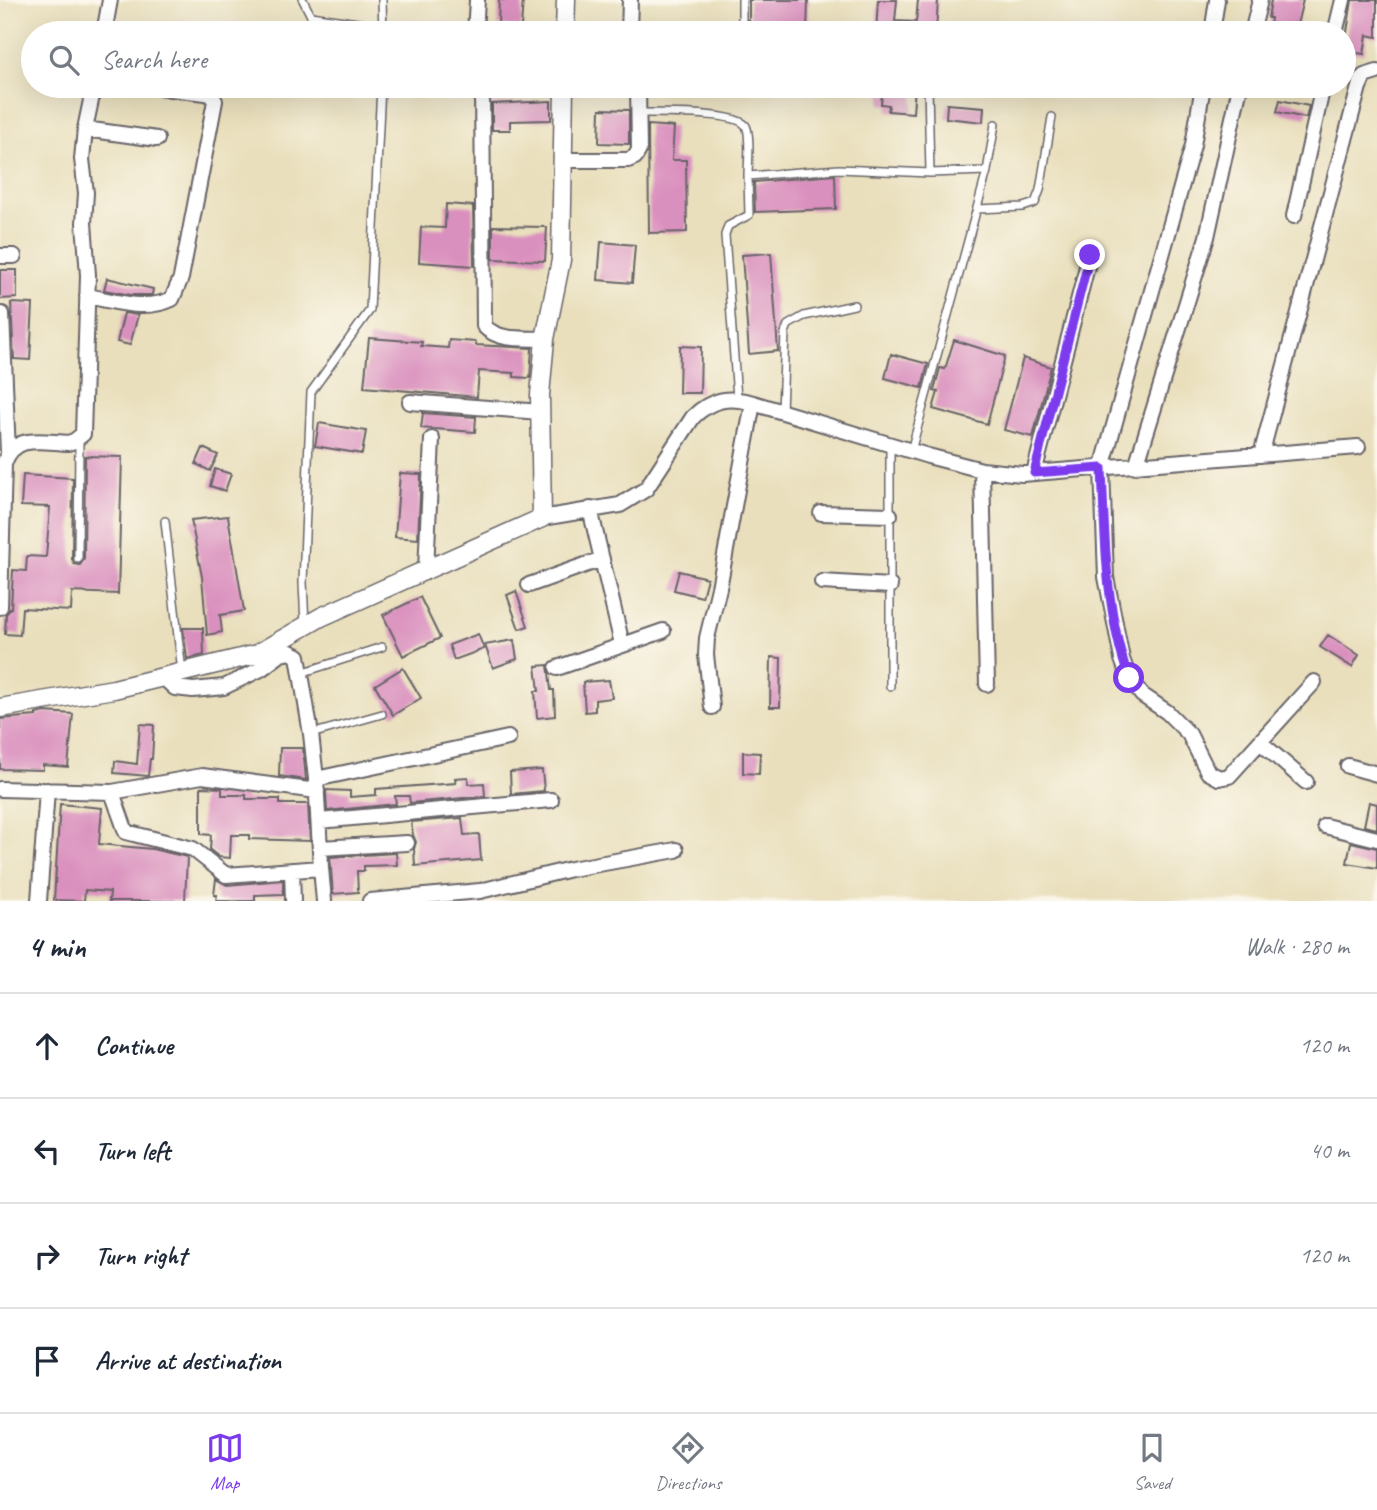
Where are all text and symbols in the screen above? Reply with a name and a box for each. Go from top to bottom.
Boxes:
search box [21,21,1356,98]
icon: search [45,41,83,79]
text: Search here [101,43,207,76]
route end [1074,239,1105,270]
route start [1113,662,1144,693]
text: 4 min [28,928,85,966]
text: Walk · 280 m [1245,932,1349,961]
icon: ahead [28,1027,66,1065]
text: Continue [95,1029,173,1062]
text: 120 m [1300,1031,1349,1060]
icon: left [28,1132,66,1170]
text: Turn left [95,1134,170,1167]
text: 40 m [1310,1136,1349,1165]
icon: right [28,1237,66,1275]
text: Turn right [95,1239,186,1272]
text: 120 m [1300,1241,1349,1270]
icon: arrive [28,1342,66,1380]
text: Arrive at destination [95,1344,281,1377]
tab: Map [206,1429,244,1495]
tab: Directions [655,1429,722,1495]
tab: Saved [1133,1429,1171,1495]

